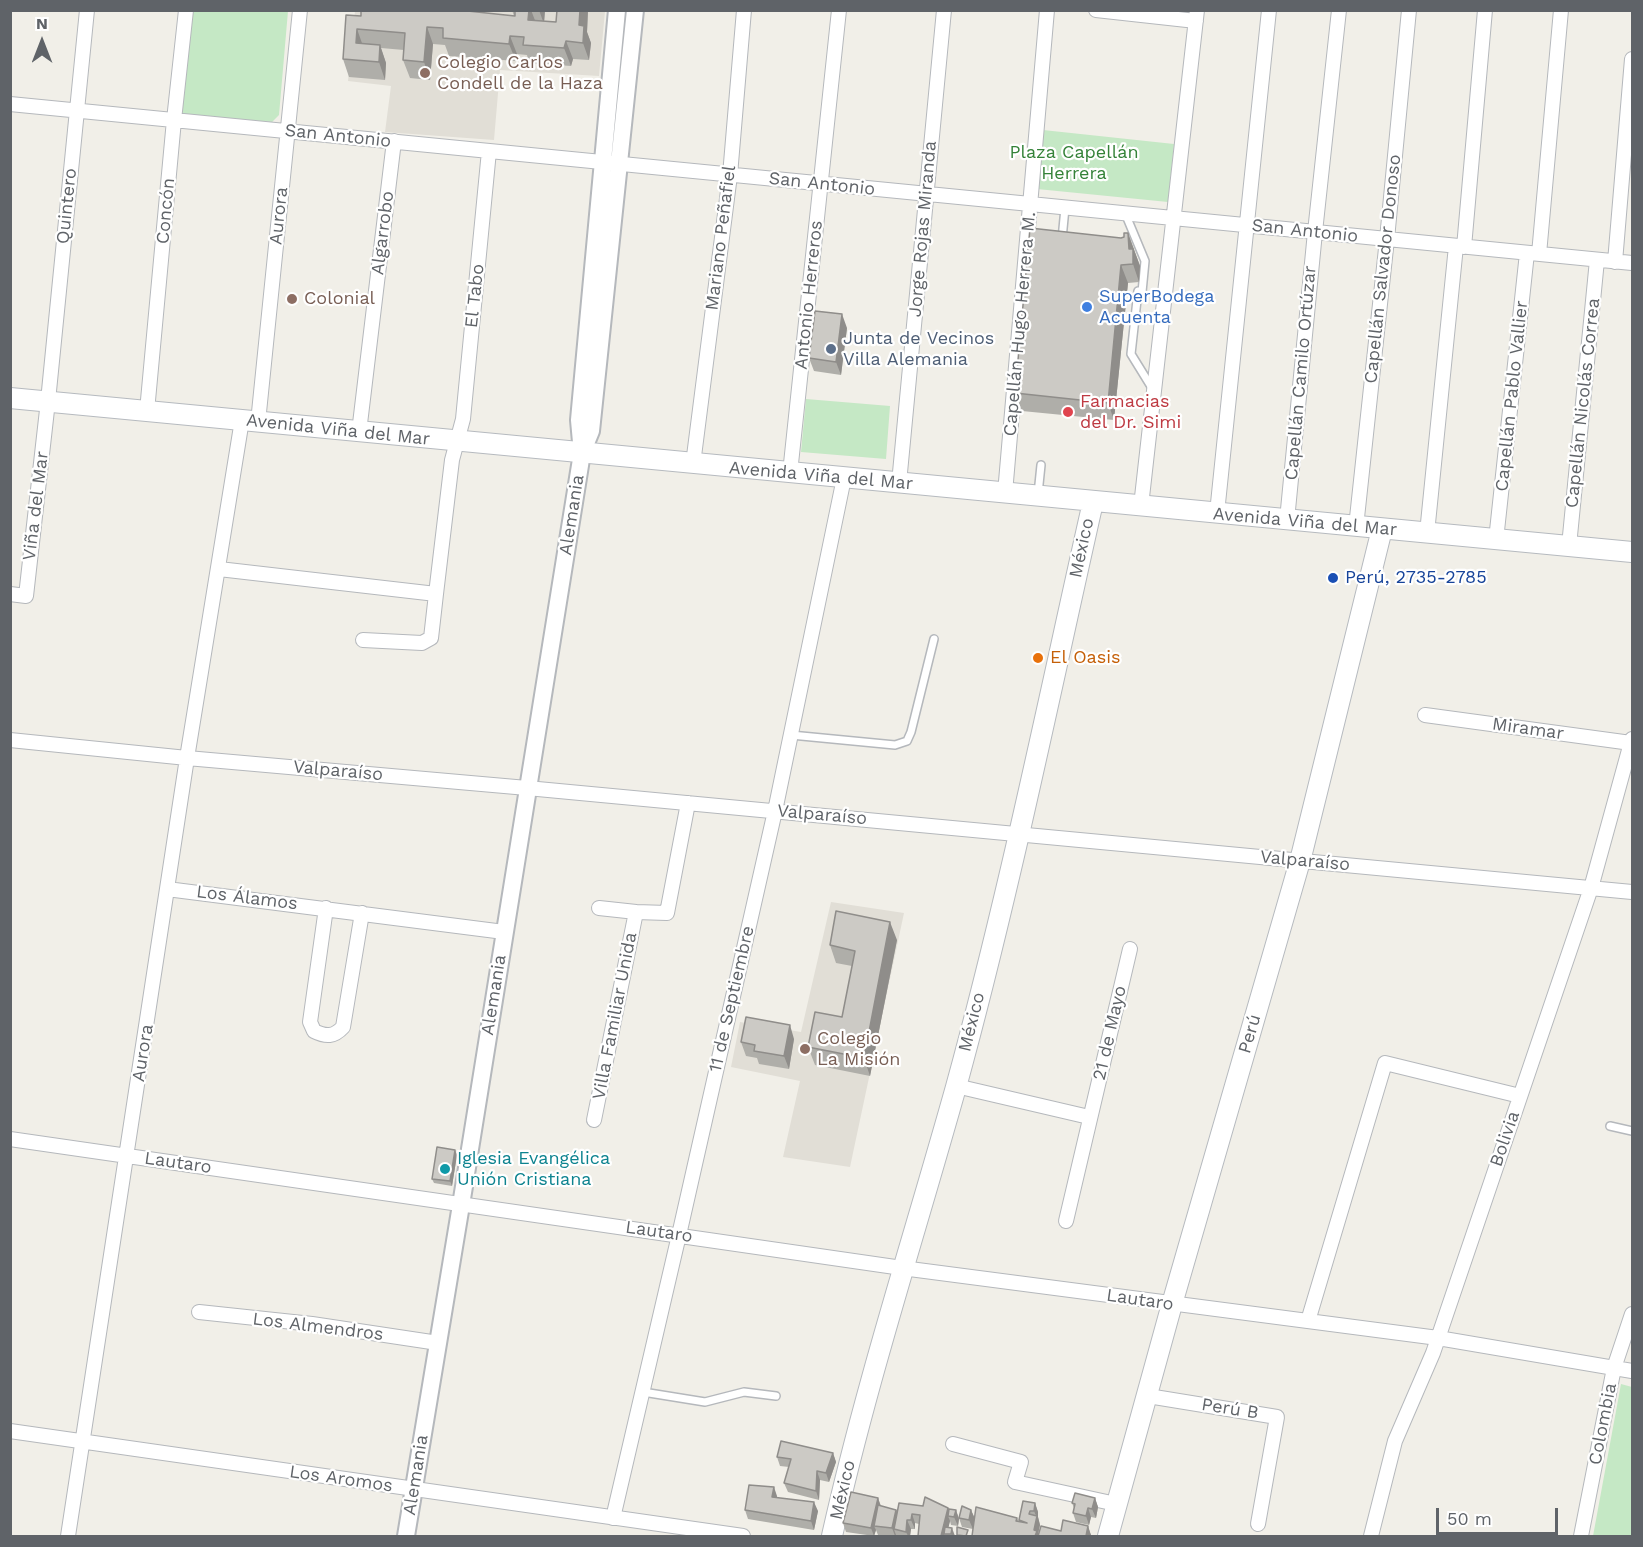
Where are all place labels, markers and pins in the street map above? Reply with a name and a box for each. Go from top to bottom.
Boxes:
place label: Colegio Carlos Condell de la Haza [437,52,603,94]
marker: Colegio Carlos Condell de la Haza [418,66,432,80]
place label: SuperBodega Acuenta [1099,286,1214,328]
place label: Colonial [304,288,375,310]
marker: Colonial [285,292,299,306]
marker: SuperBodega Acuenta [1080,300,1094,314]
place label: Junta de Vecinos Villa Alemania [843,328,994,370]
marker: Junta de Vecinos Villa Alemania [824,342,838,356]
place label: Farmacias del Dr. Simi [1080,391,1181,434]
marker: Farmacias del Dr. Simi [1061,405,1075,419]
place label: Perú, 2735-2785 [1345,567,1487,589]
marker: Perú, 2735-2785 [1326,571,1340,585]
place label: El Oasis [1050,647,1121,669]
marker: El Oasis [1031,651,1045,665]
place label: Colegio La Misión [817,1028,900,1070]
marker: Colegio La Misión [798,1042,812,1056]
place label: Iglesia Evangélica Unión Cristiana [457,1148,610,1190]
marker: Iglesia Evangélica Unión Cristiana [438,1162,452,1176]

